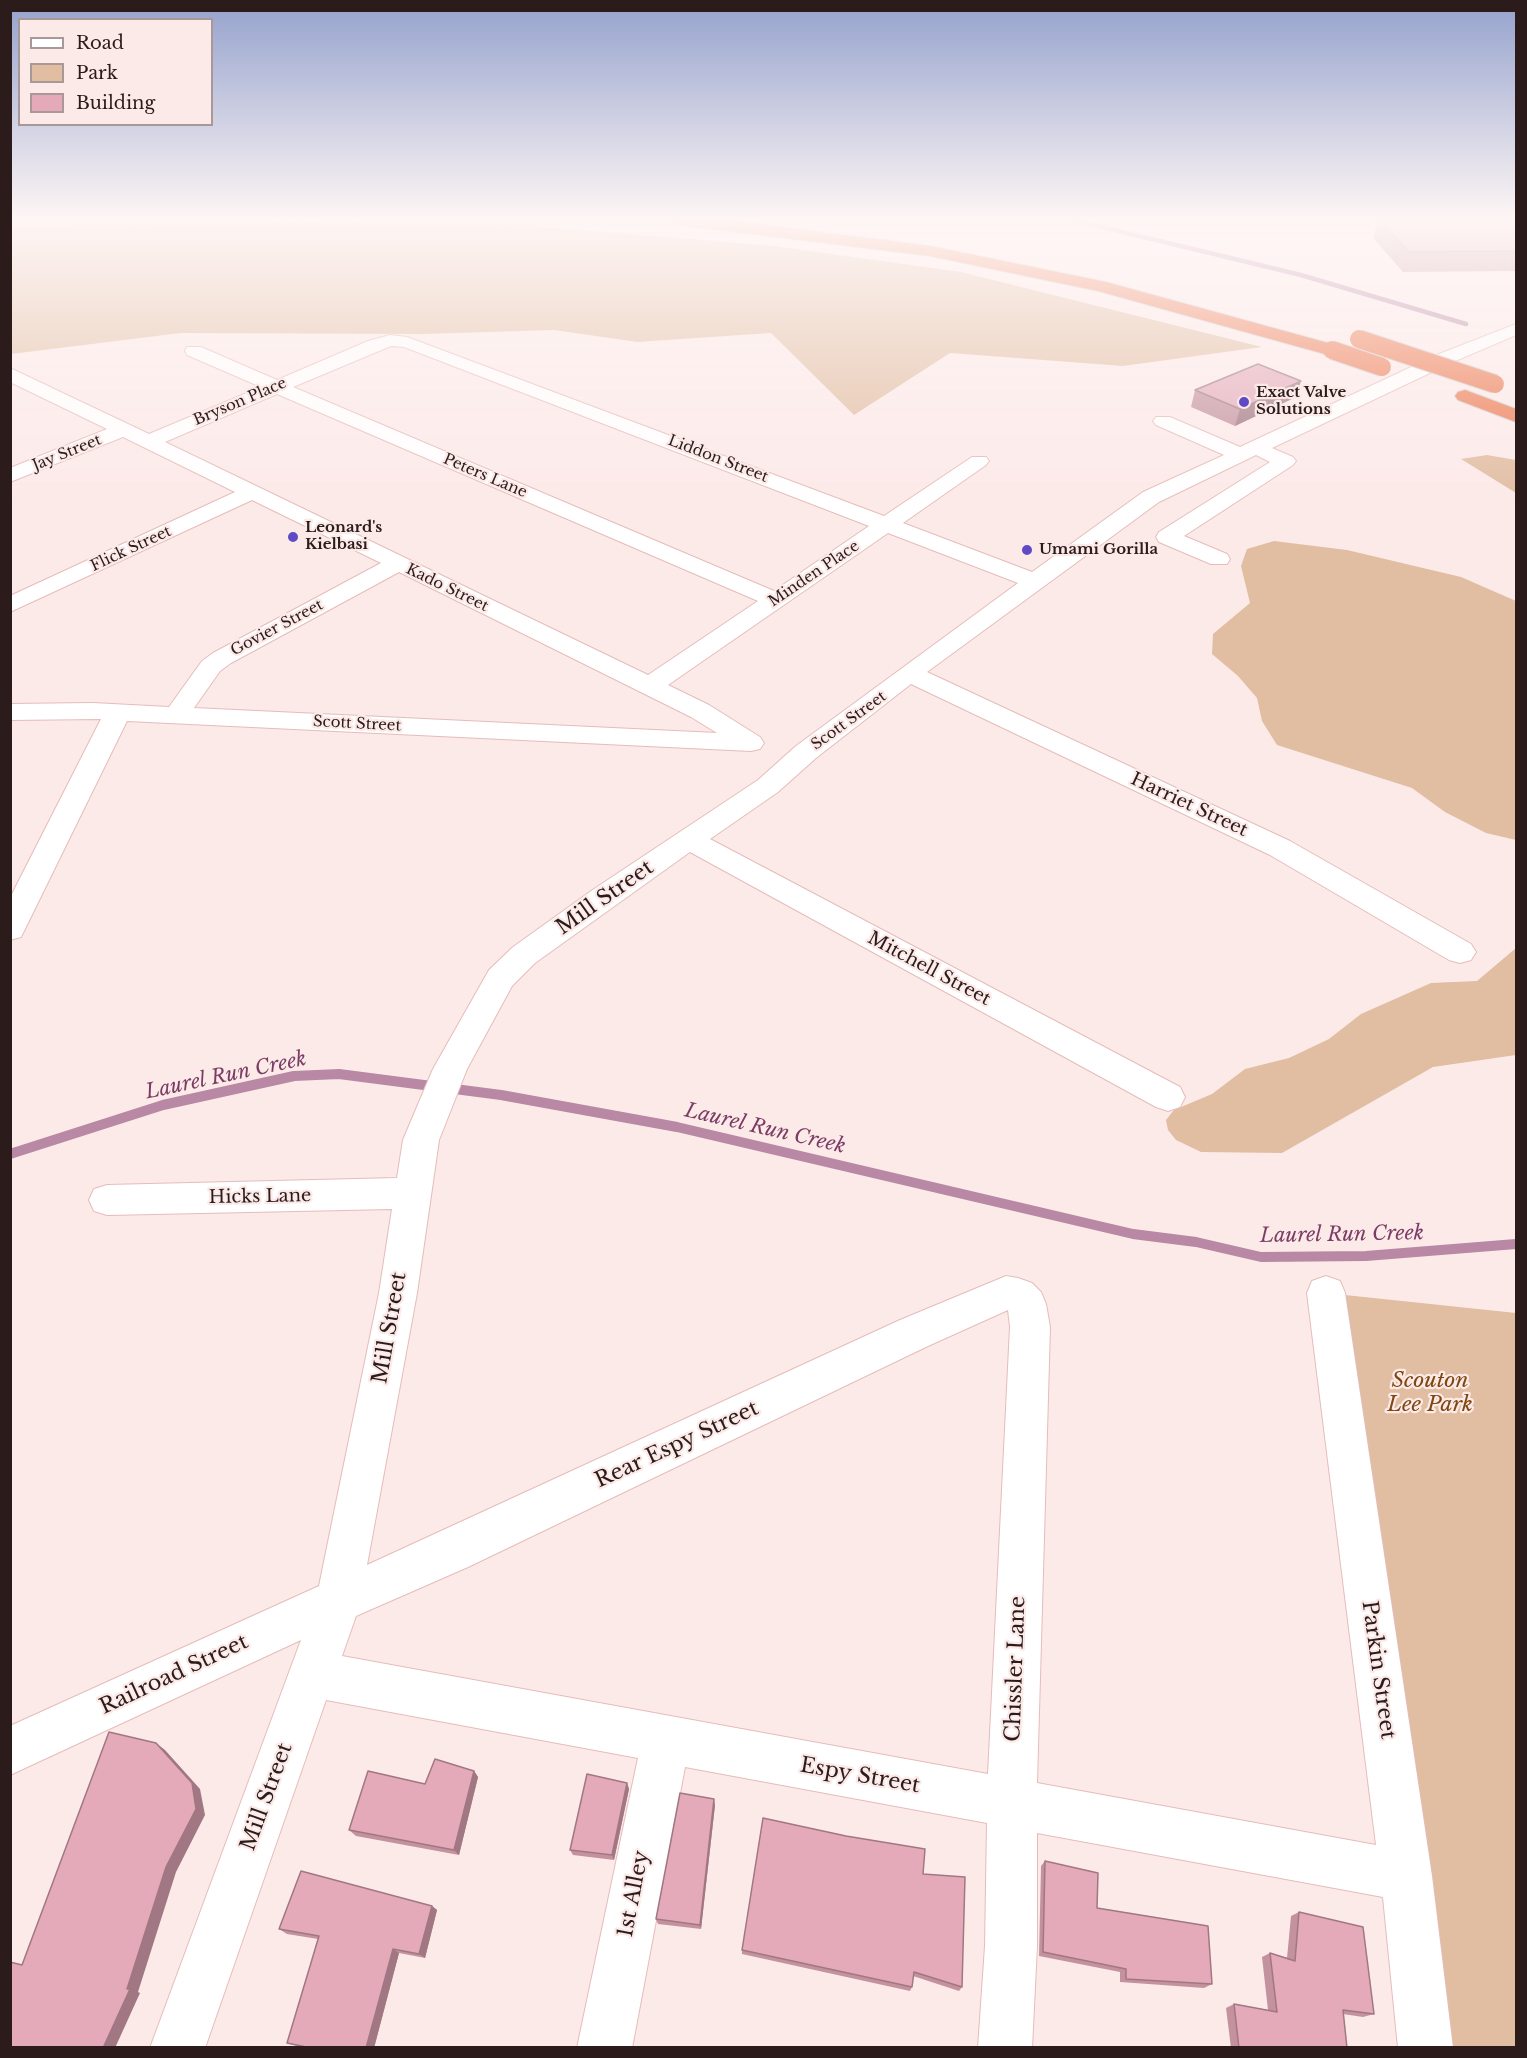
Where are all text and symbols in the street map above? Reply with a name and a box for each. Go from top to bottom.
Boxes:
legend [18,18,213,126]
text: Road [76,32,124,54]
text: Park [76,62,118,84]
text: Building [76,92,155,114]
street label: Bryson Place [191,374,289,430]
place label: Exact Valve Solutions [1256,384,1346,419]
marker: Exact Valve Solutions [1237,395,1251,409]
street label: Jay Street [30,431,104,475]
street label: Liddon Street [665,432,771,486]
street label: Peters Lane [440,450,530,502]
place label: Leonard's Kielbasi [305,519,382,554]
street label: Flick Street [88,523,174,575]
marker: Leonard's Kielbasi [286,530,300,544]
street label: Minden Place [765,537,863,611]
place label: Umami Gorilla [1039,541,1158,559]
marker: Umami Gorilla [1020,543,1034,557]
street label: Kado Street [403,560,491,616]
street label: Govier Street [228,596,326,660]
street label: Scott Street [808,688,890,754]
street label: Scott Street [312,713,402,735]
street label: Harriet Street [1127,769,1251,841]
street label: Mill Street [552,855,658,941]
street label: Mitchell Street [864,928,994,1010]
water label: Laurel Run Creek [143,1047,309,1105]
water label: Laurel Run Creek [682,1099,848,1159]
street label: Hicks Lane [209,1185,311,1209]
water label: Laurel Run Creek [1260,1222,1424,1248]
street label: Mill Street [368,1270,412,1386]
park label: Scouton Lee Park [1387,1368,1473,1418]
street label: Rear Espy Street [591,1396,763,1494]
street label: Chissler Lane [1001,1596,1031,1742]
street label: Parkin Street [1356,1599,1400,1741]
street label: Railroad Street [96,1630,252,1720]
street label: Mill Street [236,1740,298,1854]
street label: Espy Street [798,1753,922,1799]
street label: 1st Alley [613,1848,655,1940]

